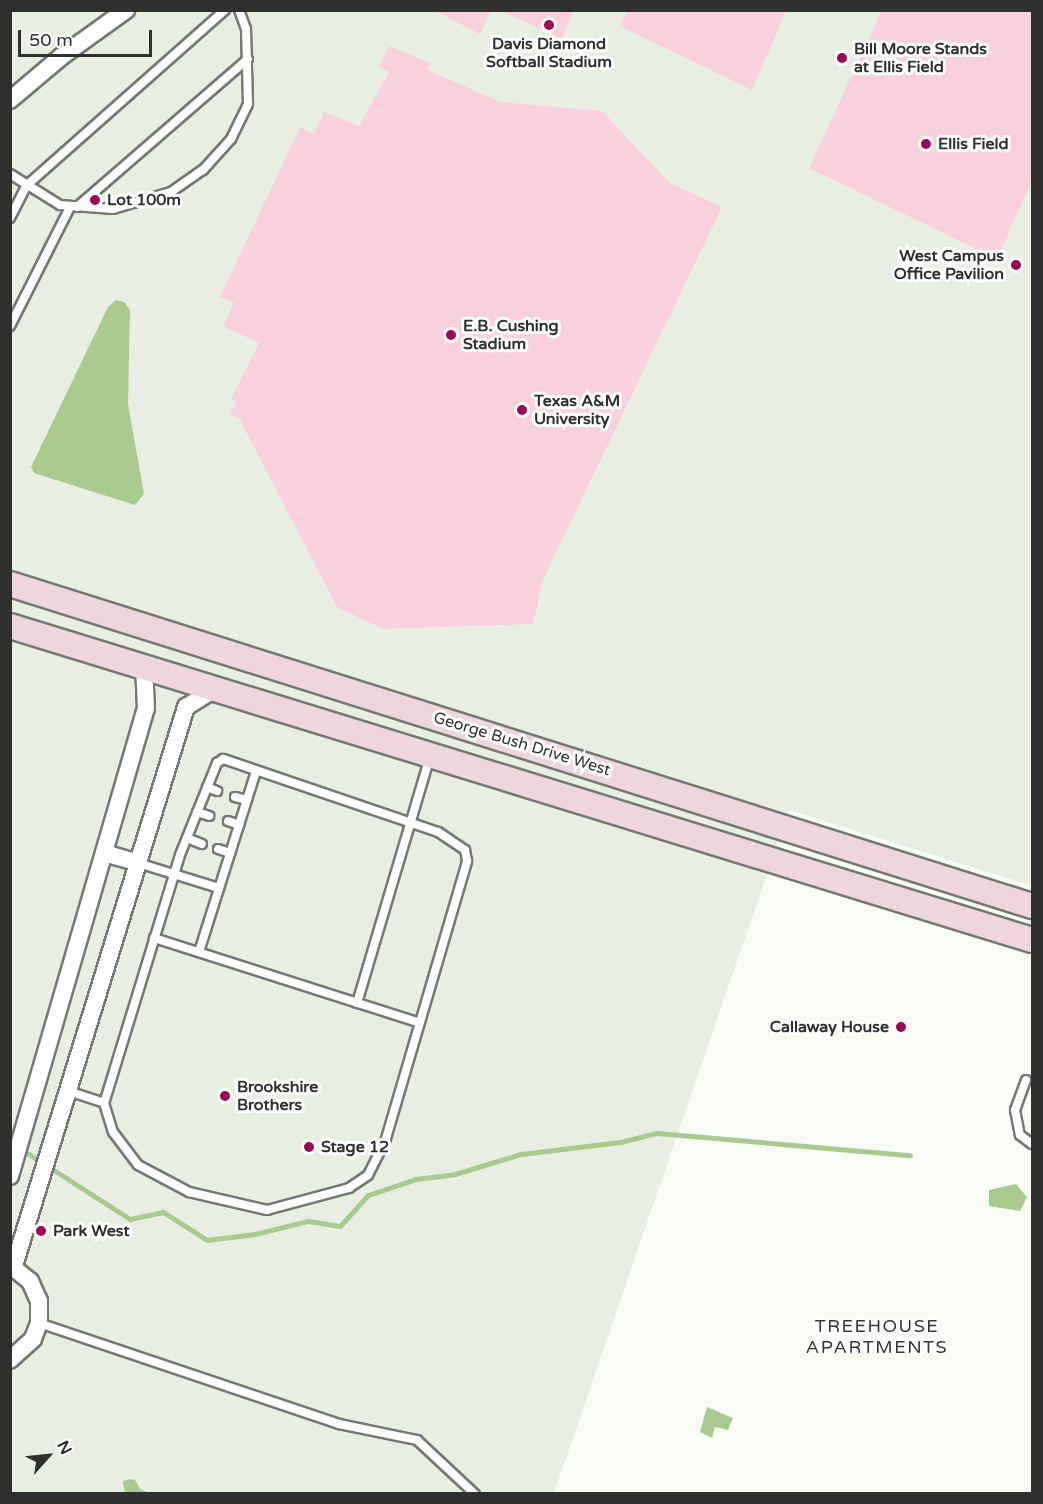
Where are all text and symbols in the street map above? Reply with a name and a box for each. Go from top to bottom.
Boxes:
scale bar [21,18,154,56]
marker: Davis Diamond Softball Stadium [542,18,556,32]
text: 50 m [29,29,73,51]
place label: Davis Diamond Softball Stadium [486,34,612,72]
place label: Bill Moore Stands at Ellis Field [854,39,987,77]
marker: Bill Moore Stands at Ellis Field [835,51,849,65]
place label: Ellis Field [938,134,1009,154]
marker: Ellis Field [919,137,933,151]
place label: Lot 100m [107,190,181,210]
marker: Lot 100m [88,193,102,207]
place label: West Campus Office Pavilion [894,246,1004,284]
marker: West Campus Office Pavilion [1009,258,1023,272]
place label: E.B. Cushing Stadium [463,316,559,354]
marker: E.B. Cushing Stadium [444,328,458,342]
place label: Texas A&M University [534,391,620,429]
marker: Texas A&M University [515,403,529,417]
street label: George Bush Drive West [431,708,613,780]
place label: Callaway House [770,1017,889,1037]
marker: Callaway House [894,1020,908,1034]
place label: Brookshire Brothers [237,1077,318,1115]
marker: Brookshire Brothers [218,1089,232,1103]
place label: Stage 12 [321,1137,389,1157]
marker: Stage 12 [302,1140,316,1154]
place label: Park West [53,1221,130,1241]
marker: Park West [34,1224,48,1238]
district label: TREEHOUSE APARTMENTS [806,1316,948,1358]
north arrow [18,1426,78,1486]
text: N [52,1438,76,1458]

